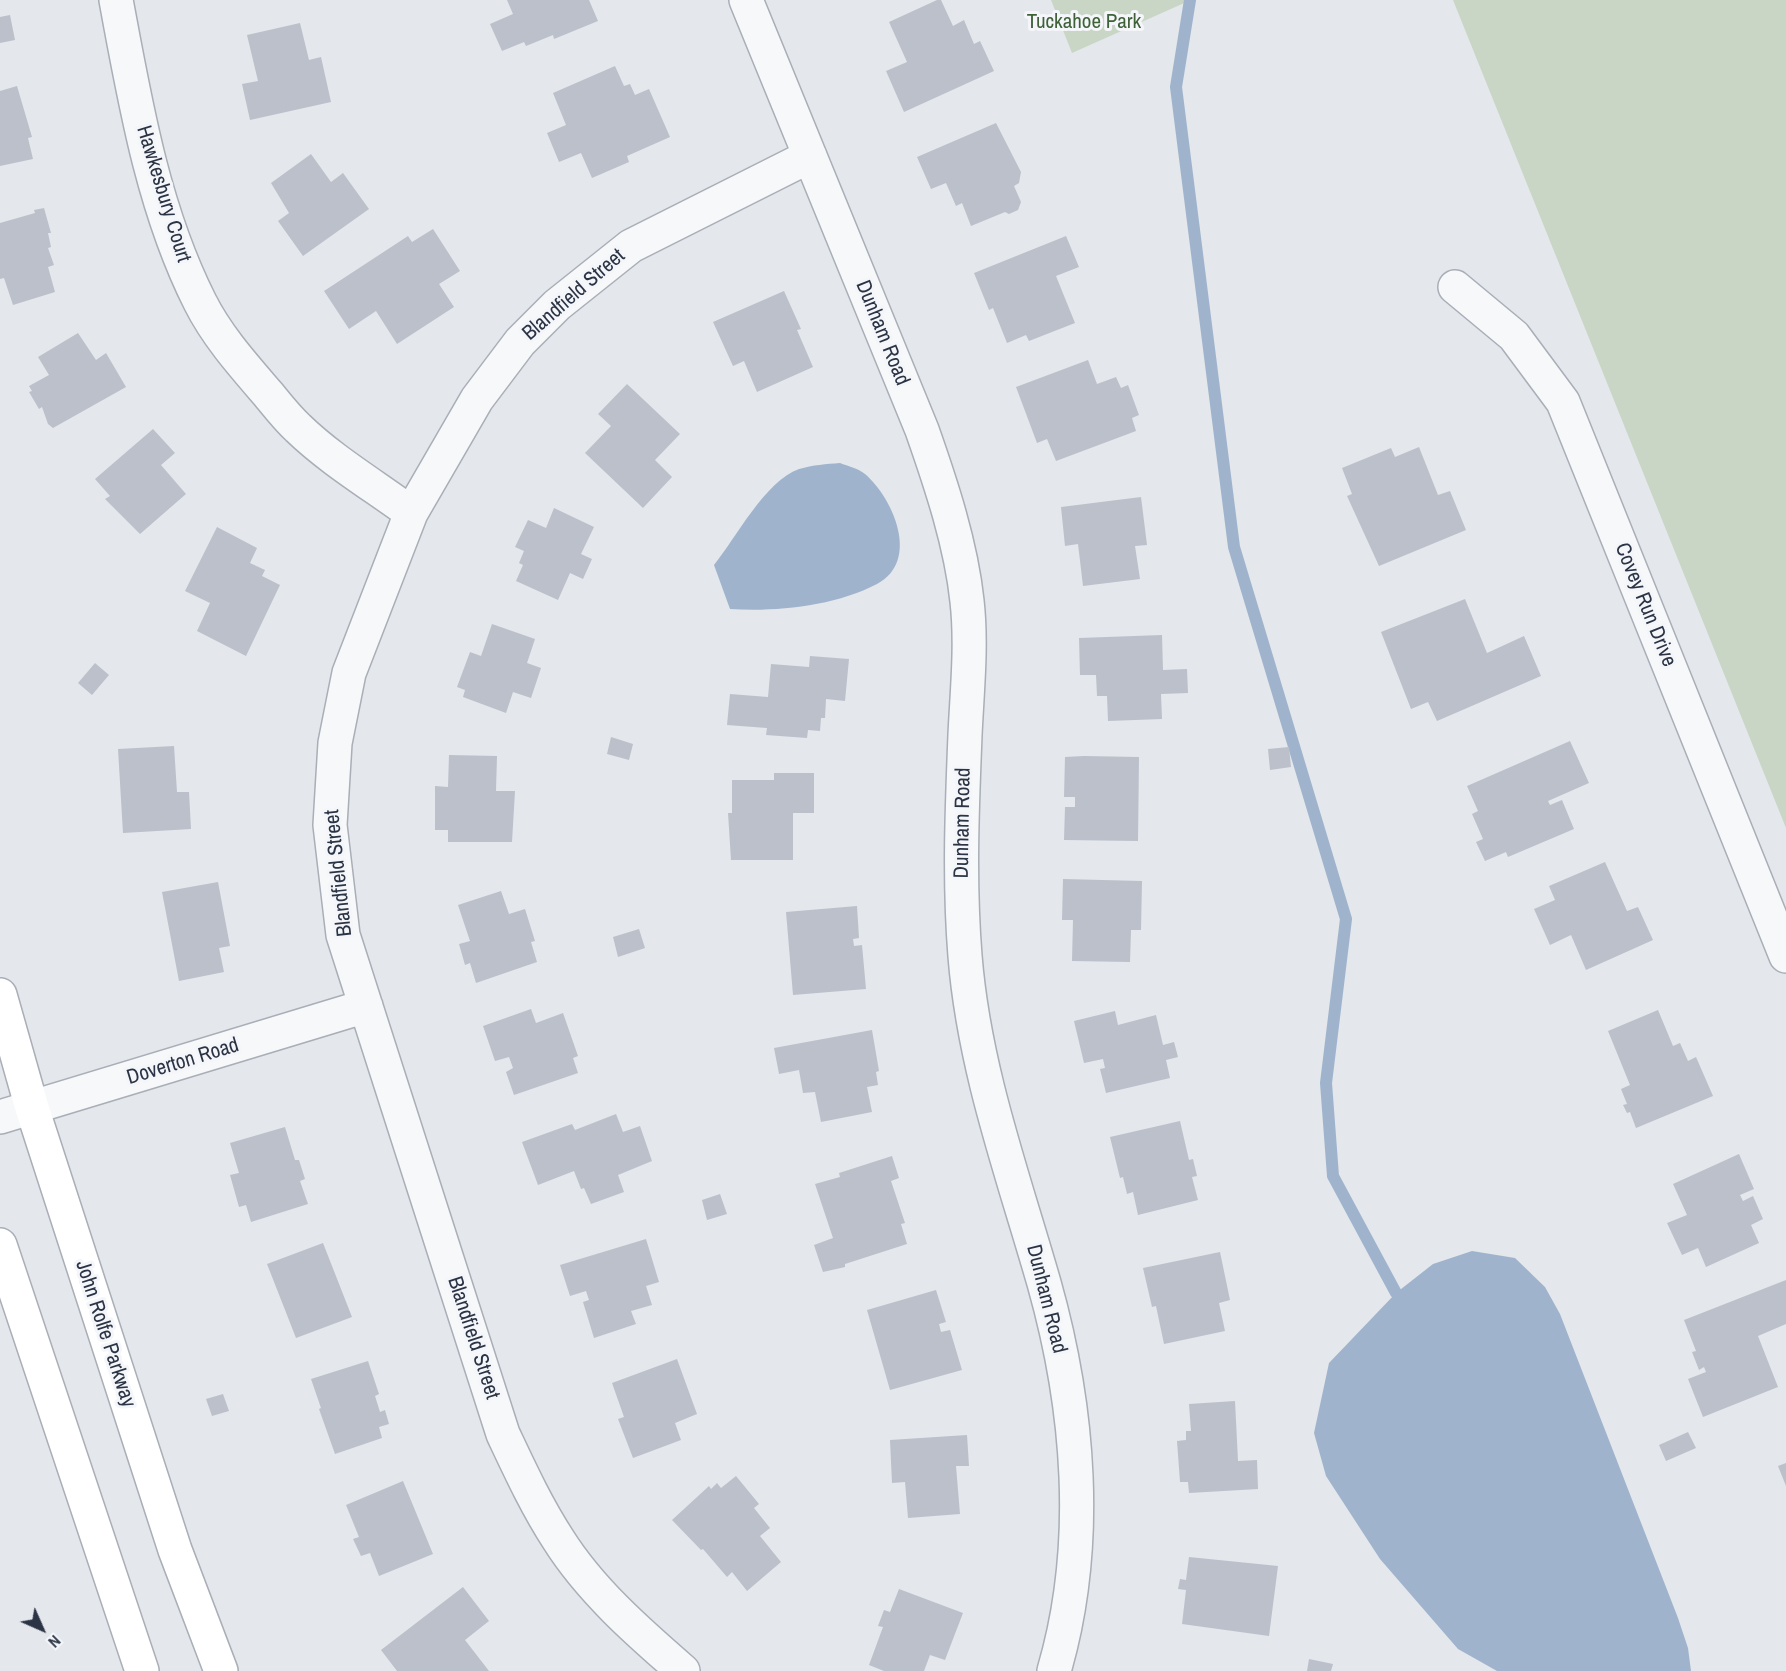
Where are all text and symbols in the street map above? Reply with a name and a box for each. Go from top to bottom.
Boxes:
park label: Tuckahoe Park [1027,9,1141,35]
street label: Hawkesbury Court [130,123,196,265]
street label: Blandfield Street [518,244,630,346]
street label: Dunham Road [850,277,914,389]
street label: Covey Run Drive [1609,540,1681,670]
street label: Dunham Road [949,767,977,879]
street label: Blandfield Street [320,808,358,938]
street label: Doverton Road [124,1033,242,1091]
street label: Dunham Road [1020,1242,1072,1356]
street label: John Rolfe Parkway [69,1257,141,1411]
street label: Blandfield Street [441,1274,505,1402]
north arrow [12,1599,72,1659]
text: N [44,1631,66,1653]

